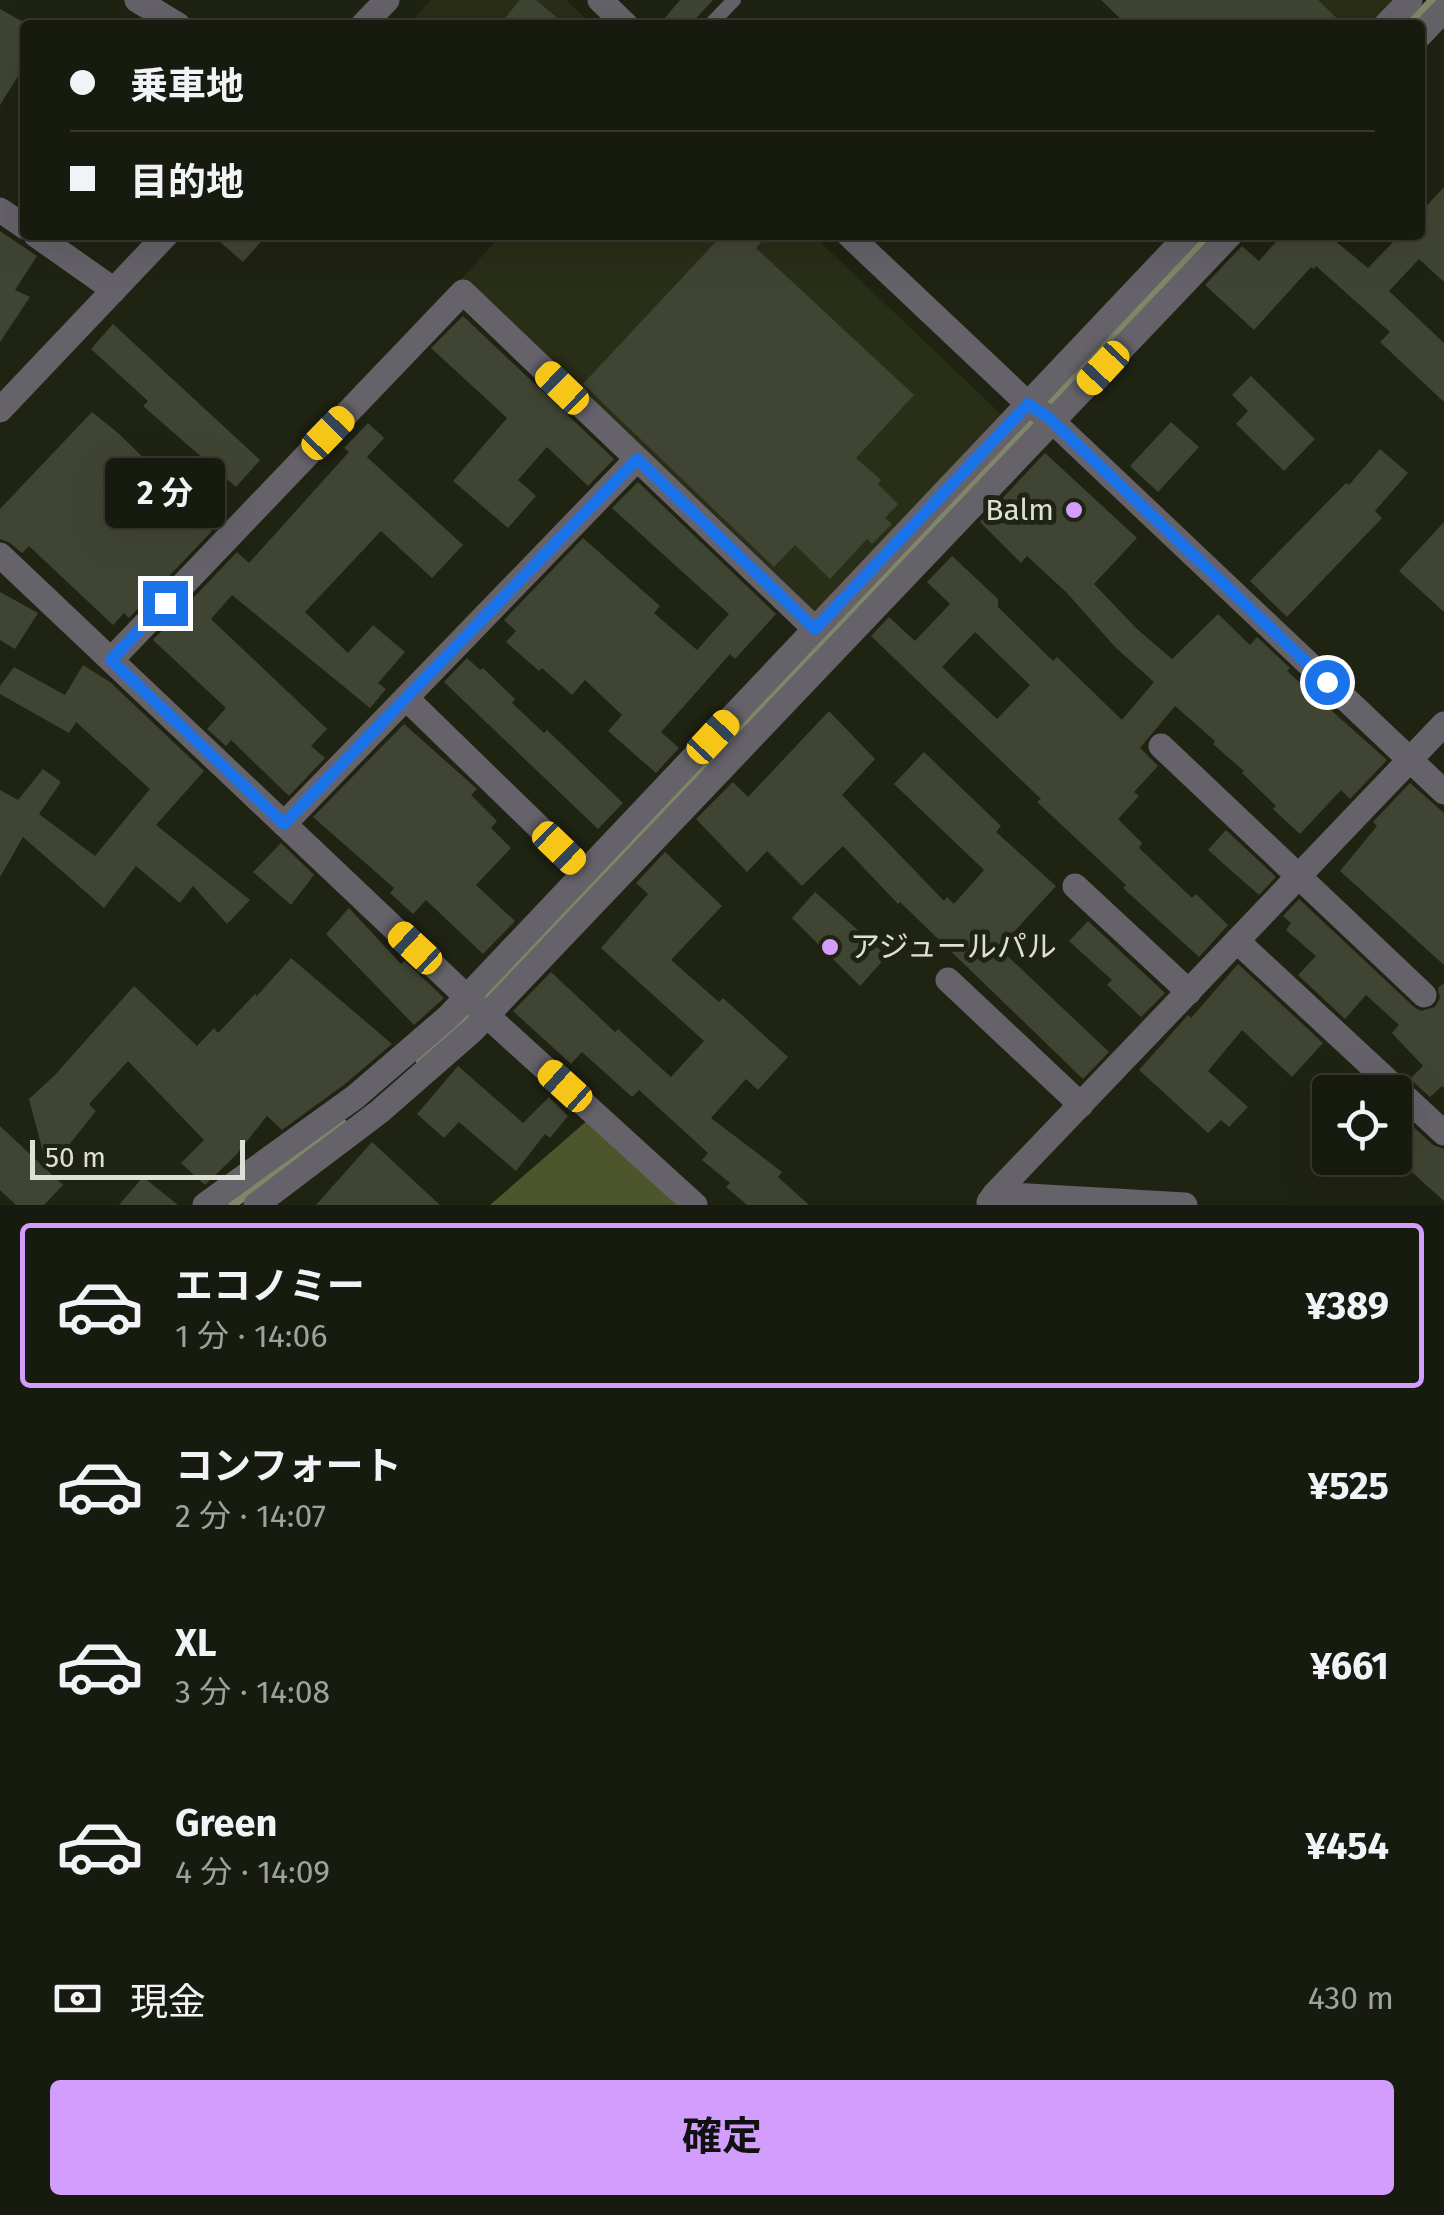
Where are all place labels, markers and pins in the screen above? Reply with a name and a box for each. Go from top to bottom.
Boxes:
place label: Balm [985,492,1054,528]
marker: Balm [1063,499,1085,521]
place label: アジュールパル [850,929,1057,965]
marker: アジュールパル [819,936,841,958]

